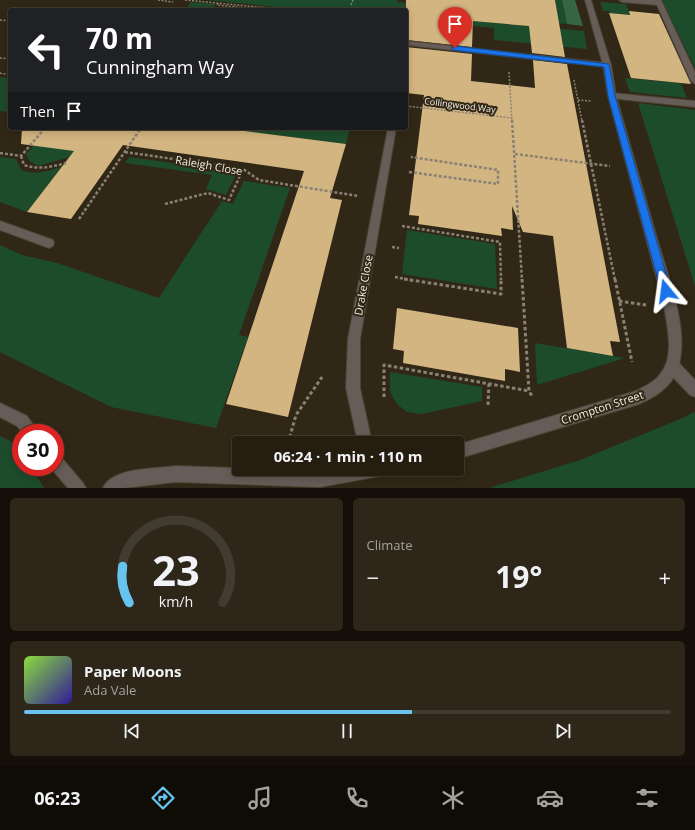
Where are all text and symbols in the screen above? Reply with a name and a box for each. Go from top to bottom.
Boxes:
pin [438,7.0,472,48]
icon: arrive [444,13,466,35]
text: 70 m [86,19,153,57]
icon: left [20,24,72,76]
text: Cunningham Way [86,55,234,79]
street label: Collingwood Way [424,94,497,116]
icon: arrive [63,100,85,122]
text: Then [20,101,55,121]
street label: Raleigh Close [174,152,244,178]
street label: Drake Close [350,254,376,316]
position arrow [645,270,687,312]
street label: Crompton Street [559,387,645,427]
speed limit sign: 30 [12,424,64,476]
text: 06:24 · 1 min · 110 m [274,446,422,466]
text: Climate [367,536,412,554]
text: 23 [152,541,200,597]
text: 19° [495,556,542,597]
text: − [367,562,379,592]
text: + [658,562,671,592]
text: km/h [159,591,194,610]
text: Paper Moons [84,661,182,681]
text: Ada Vale [84,681,136,699]
icon: previous [121,720,143,742]
icon: pause [336,720,358,742]
icon: next [552,720,574,742]
icon: directions [149,784,177,812]
icon: music [246,784,274,812]
icon: phone [343,784,371,812]
icon: climate [439,784,467,812]
icon: car [536,784,564,812]
icon: filters [633,784,661,812]
text: 06:23 [34,786,81,810]

